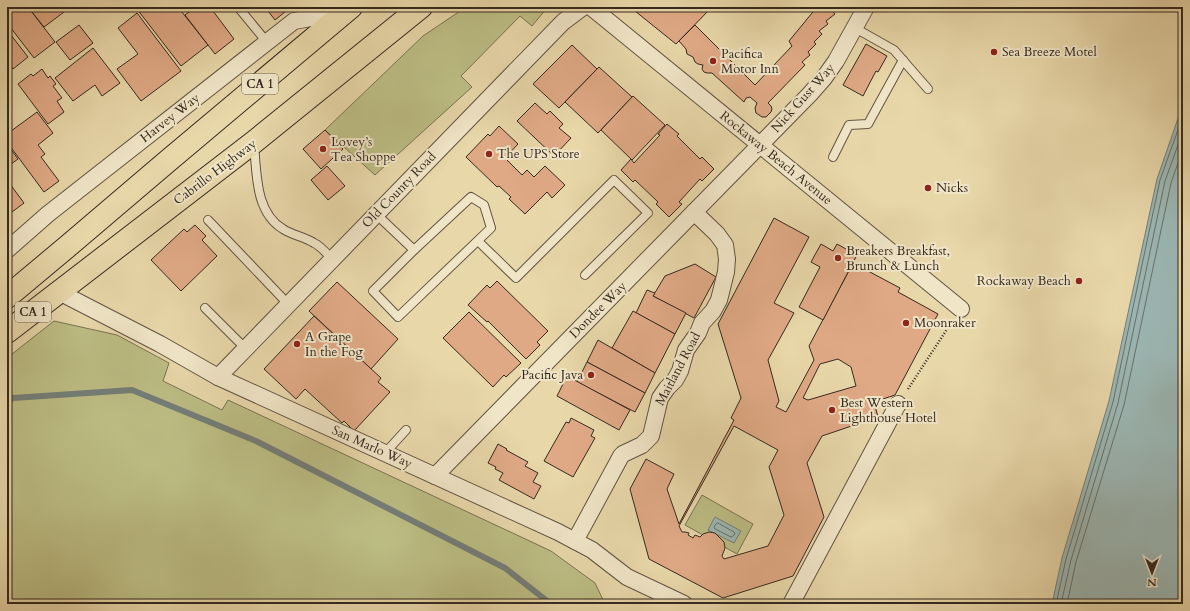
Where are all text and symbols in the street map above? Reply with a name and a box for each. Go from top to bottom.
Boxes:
place label: Sea Breeze Motel [1002,43,1097,61]
place label: Pacifica Motor Inn [721,45,779,78]
marker: Sea Breeze Motel [989,47,999,57]
marker: Pacifica Motor Inn [708,56,718,66]
street label: Nick Gust Way [767,59,839,136]
road number: CA 1 [242,74,278,94]
street label: Harvey Way [137,89,204,147]
street label: Rockaway Beach Avenue [716,107,836,209]
place label: Lovey’s Tea Shoppe [331,133,396,166]
street label: Cabrillo Highway [170,135,260,209]
marker: Lovey’s Tea Shoppe [318,144,328,154]
place label: The UPS Store [497,145,580,163]
street label: Old County Road [358,148,440,232]
marker: The UPS Store [484,149,494,159]
place label: Nicks [936,179,968,197]
marker: Nicks [923,183,933,193]
place label: Breakers Breakfast, Brunch & Lunch [846,242,950,275]
marker: Breakers Breakfast, Brunch & Lunch [833,253,843,263]
place label: Rockaway Beach [977,272,1071,290]
marker: Rockaway Beach [1074,276,1084,286]
street label: Dondee Way [565,277,631,343]
road number: CA 1 [15,302,51,322]
place label: Moonraker [914,314,976,332]
marker: Moonraker [901,318,911,328]
place label: A Grape In the Fog [305,328,363,361]
street label: Maitland Road [651,329,705,409]
marker: A Grape In the Fog [292,339,302,349]
place label: Pacific Java [521,366,583,384]
marker: Pacific Java [586,370,596,380]
place label: Best Western Lighthouse Hotel [840,394,937,427]
marker: Best Western Lighthouse Hotel [827,405,837,415]
street label: San Marlo Way [329,421,415,473]
north arrow [1132,553,1172,593]
text: N [1147,575,1157,590]

